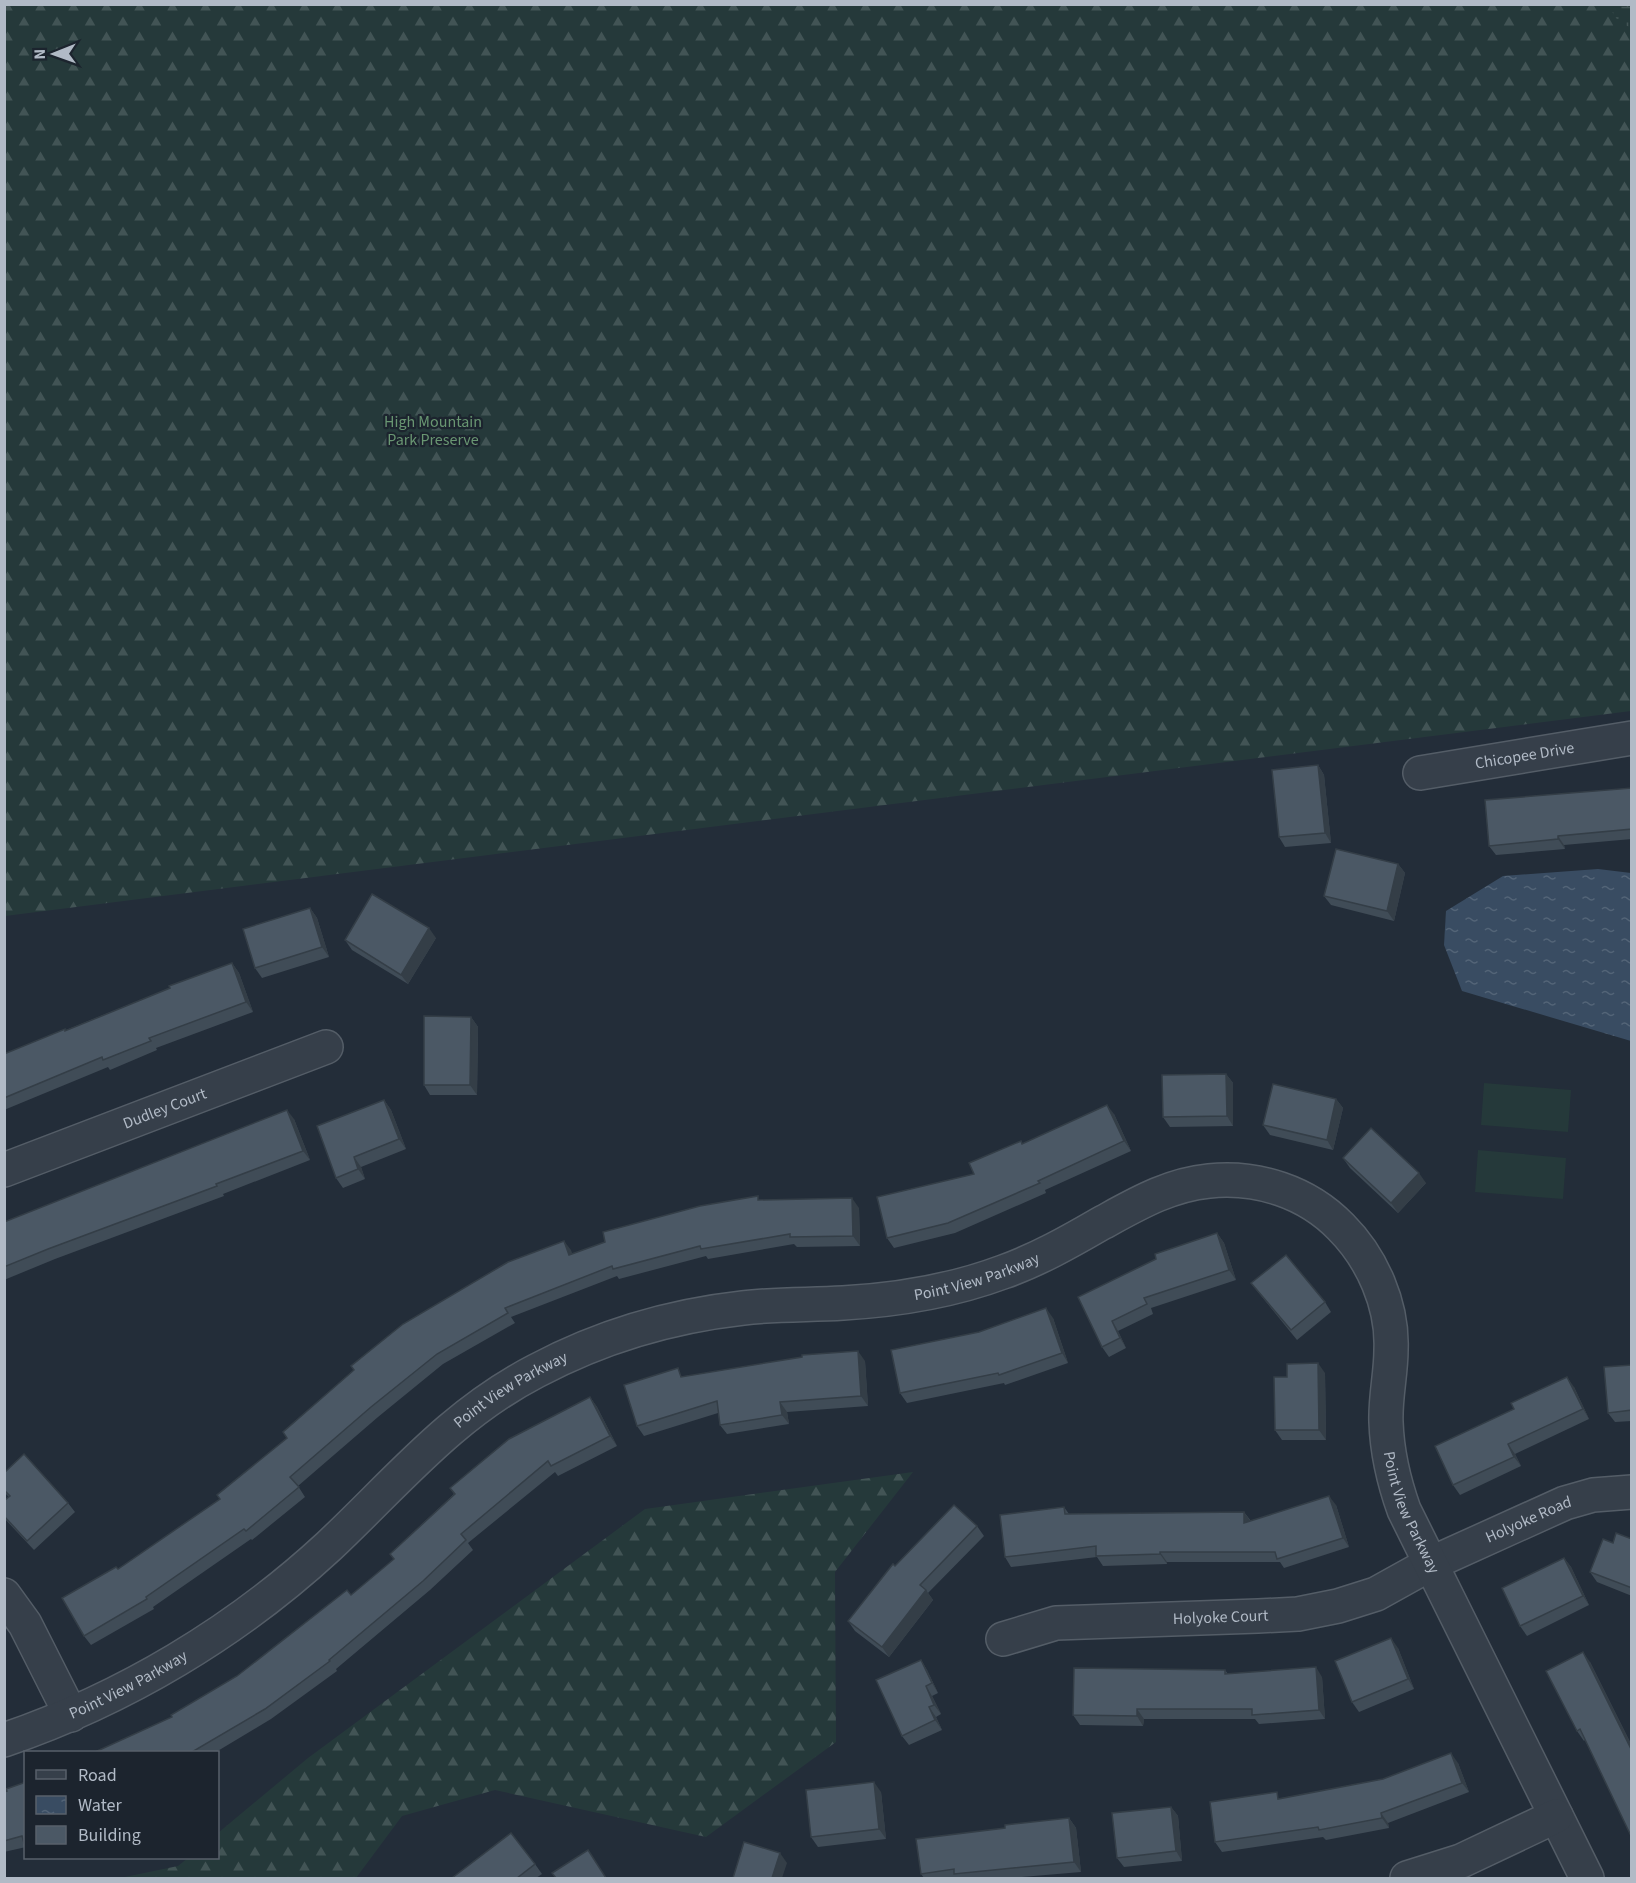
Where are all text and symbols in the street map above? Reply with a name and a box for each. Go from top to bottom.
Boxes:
north arrow [24,24,84,84]
text: N [29,49,51,60]
park label: High Mountain Park Preserve [384,411,482,451]
street label: Chicopee Drive [1473,737,1576,775]
street label: Dudley Court [120,1082,210,1135]
street label: Point View Parkway [912,1247,1044,1306]
street label: Point View Parkway [449,1346,571,1433]
street label: Point View Parkway [1378,1449,1445,1578]
street label: Holyoke Road [1482,1491,1574,1549]
street label: Holyoke Court [1172,1604,1269,1630]
street label: Point View Parkway [66,1645,192,1725]
legend [24,1751,219,1859]
text: Road [78,1763,117,1788]
text: Water [78,1793,122,1818]
text: Building [78,1823,141,1848]

